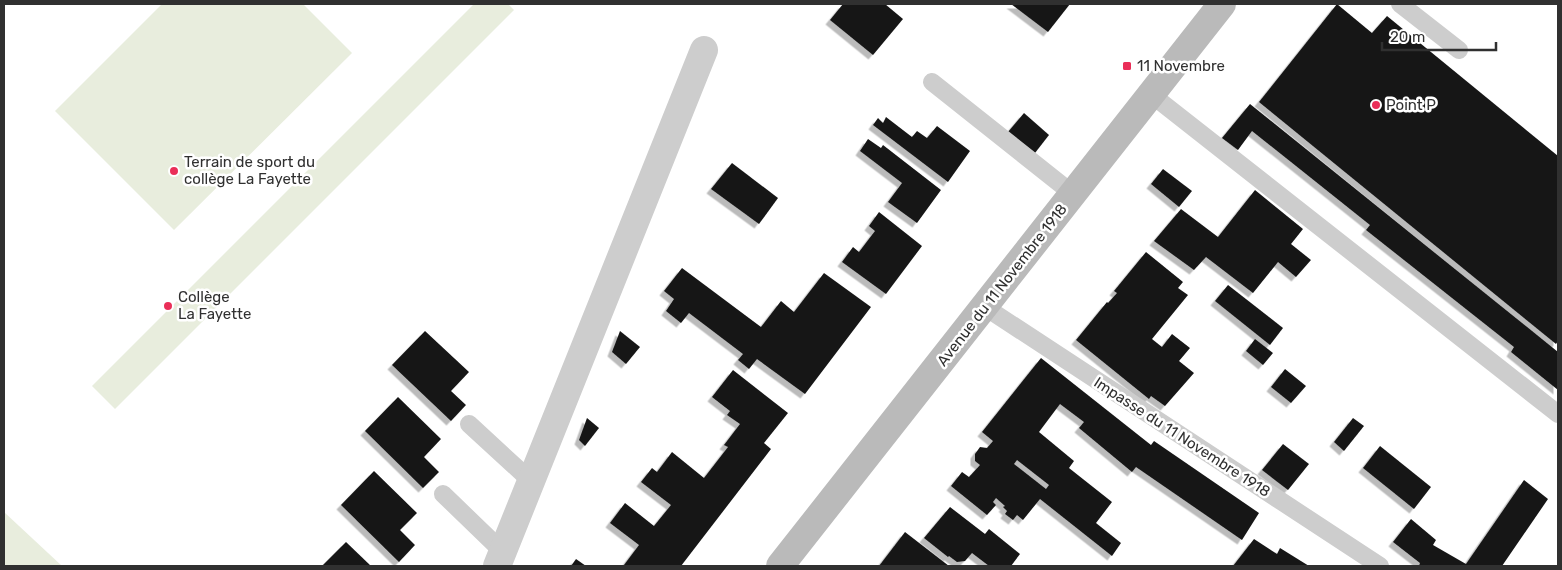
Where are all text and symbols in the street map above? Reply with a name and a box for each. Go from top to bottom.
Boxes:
scale bar [1382,20,1496,52]
text: 20 m [1390,28,1425,46]
place label: 11 Novembre [1137,57,1225,75]
marker: 11 Novembre [1121,60,1133,72]
place label: Point P [1386,96,1436,114]
marker: Point P [1370,99,1382,111]
place label: Terrain de sport du collège La Fayette [184,153,315,188]
marker: Terrain de sport du collège La Fayette [168,165,180,177]
street label: Avenue du 11 Novembre 1918 [933,200,1071,370]
place label: Collège La Fayette [178,288,251,323]
marker: Collège La Fayette [162,300,174,312]
street label: Impasse du 11 Novembre 1918 [1090,373,1274,501]

